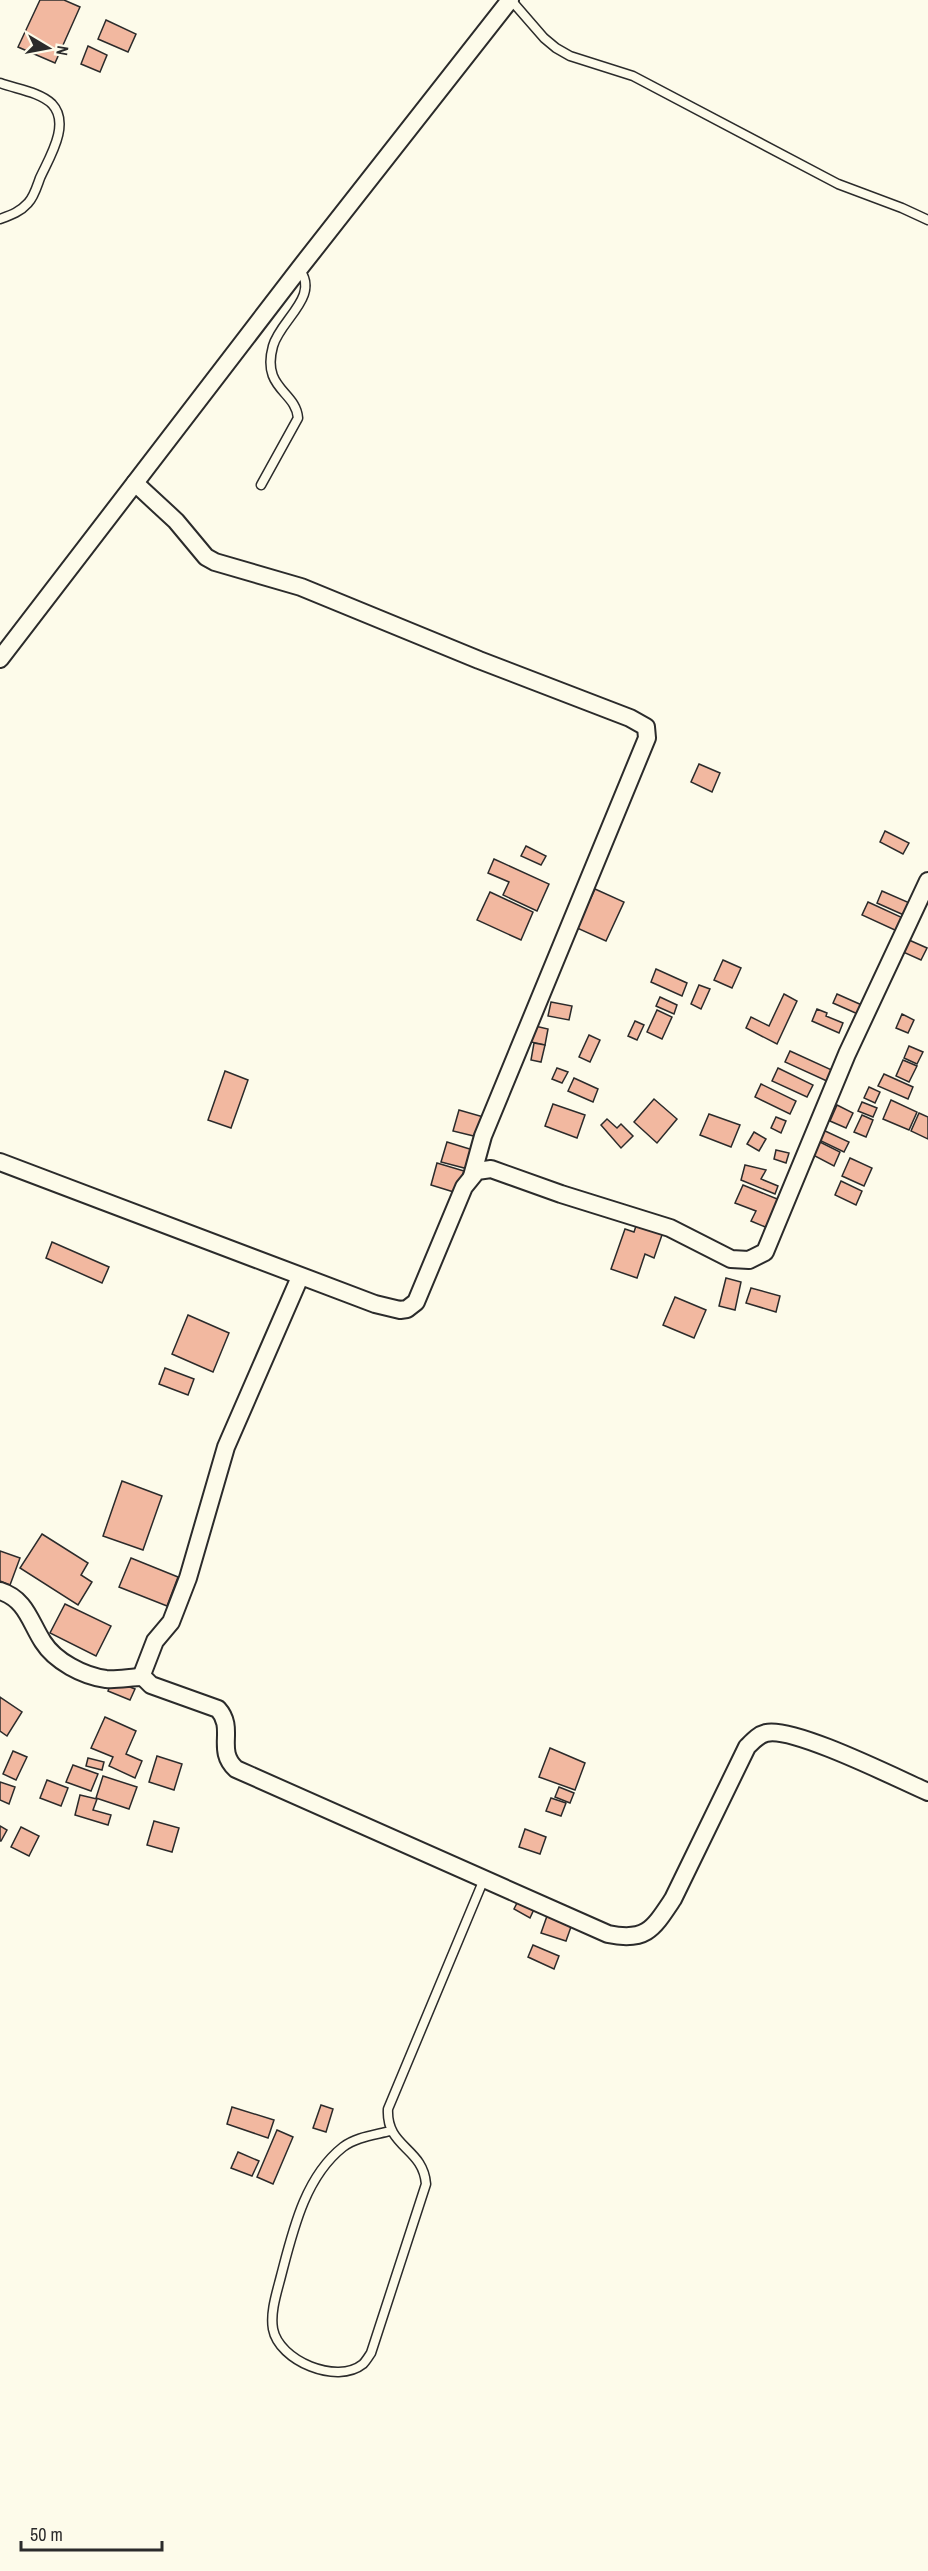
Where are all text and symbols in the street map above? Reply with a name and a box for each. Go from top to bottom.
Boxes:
north arrow [18,18,78,78]
text: N [51,44,74,57]
scale bar [21,2514,162,2552]
text: 50 m [30,2522,63,2547]

